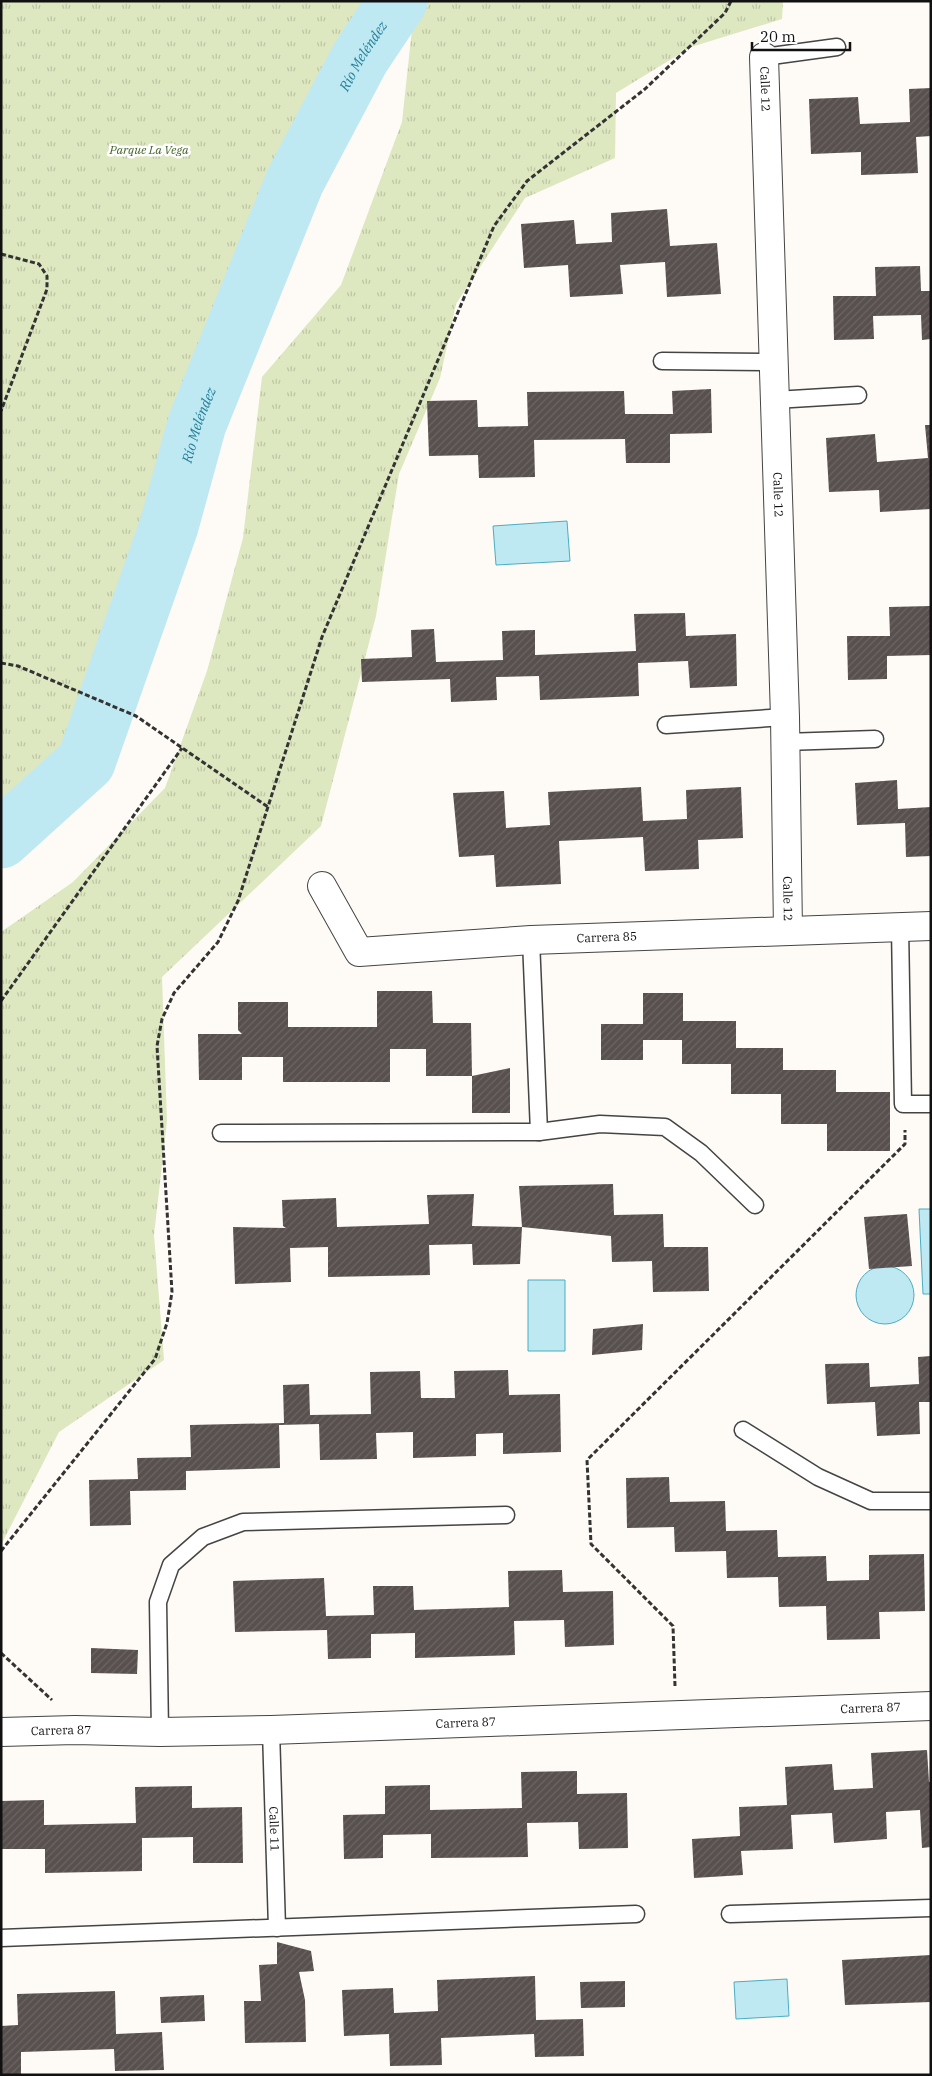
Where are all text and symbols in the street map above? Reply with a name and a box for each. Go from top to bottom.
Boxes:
water label: Río Meléndez [335,17,391,95]
scale bar [752,20,850,52]
text: 20 m [760,27,796,46]
street label: Calle 12 [757,66,774,112]
park label: Parque La Vega [109,142,189,157]
water label: Río Meléndez [177,384,220,466]
street label: Calle 12 [770,472,787,518]
street label: Calle 12 [780,876,796,921]
street label: Carrera 85 [576,928,637,945]
street label: Carrera 87 [840,1699,901,1716]
street label: Carrera 87 [435,1714,496,1731]
street label: Carrera 87 [31,1722,91,1738]
street label: Calle 11 [266,1806,283,1852]

